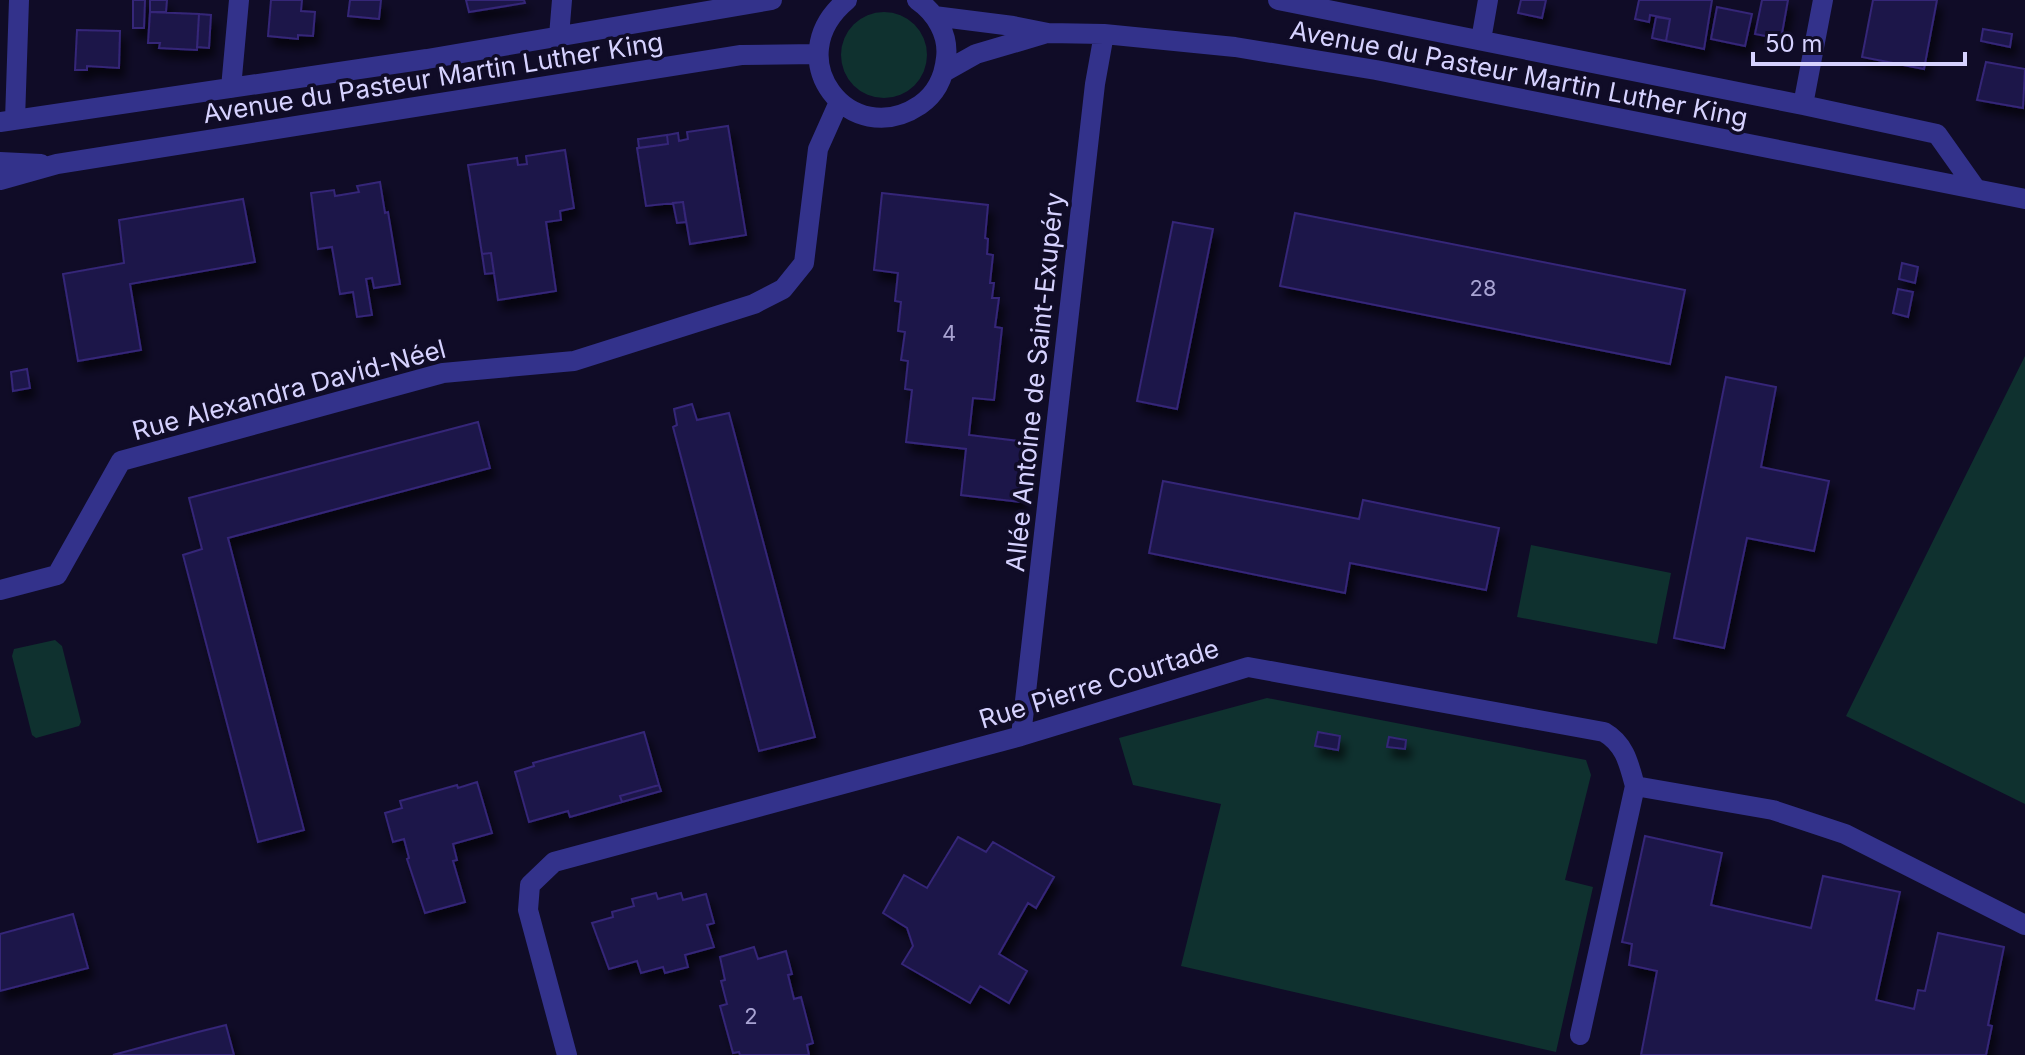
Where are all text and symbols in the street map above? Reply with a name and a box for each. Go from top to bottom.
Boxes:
street label: Avenue du Pasteur Martin Luther King [1288,14,1751,133]
scale bar [1753,16,1965,66]
street label: Avenue du Pasteur Martin Luther King [201,26,665,129]
text: 50 m [1765,29,1823,58]
street label: Allée Antoine de Saint-Exupéry [999,190,1070,573]
house number: 28 [1469,275,1497,301]
house number: 4 [942,320,956,346]
street label: Rue Alexandra David-Néel [129,333,449,446]
street label: Rue Pierre Courtade [975,632,1223,735]
house number: 2 [744,1003,758,1029]

